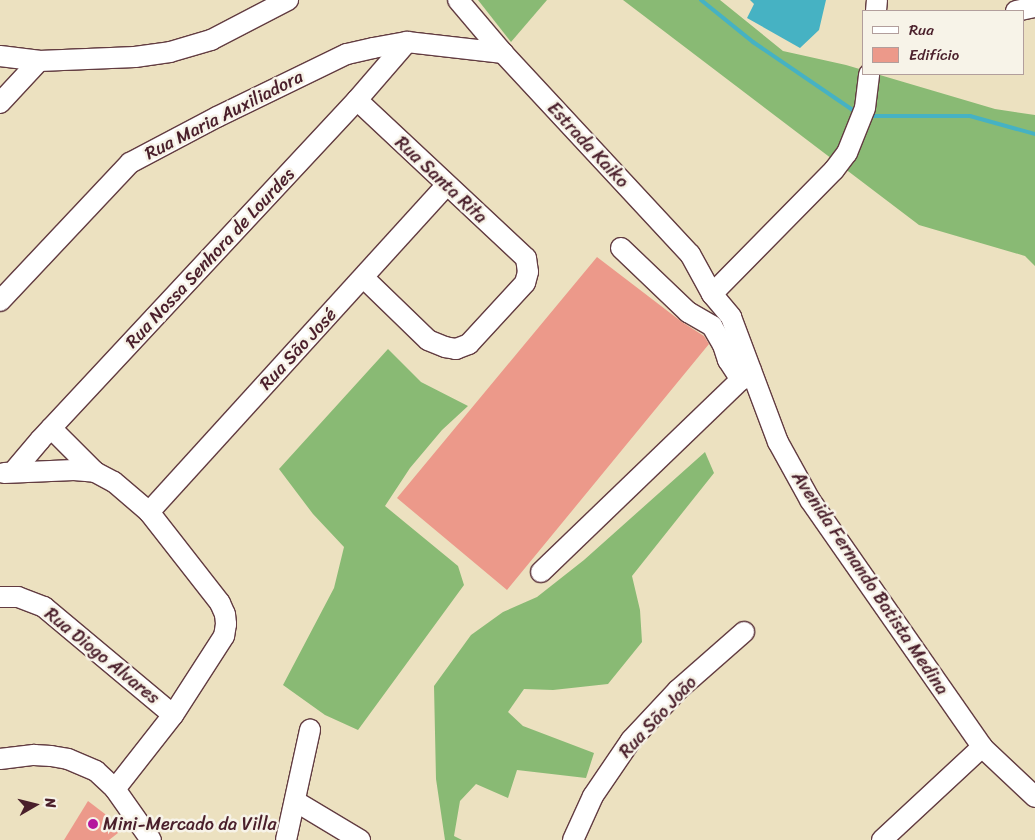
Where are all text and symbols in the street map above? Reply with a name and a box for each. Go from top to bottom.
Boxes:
legend [862,10,1025,75]
text: Rua [909,17,934,43]
text: Edifício [909,42,959,68]
street label: Rua Maria Auxiliadora [142,66,306,164]
street label: Estrada Kaiko [543,98,633,192]
street label: Rua Santa Rita [390,132,492,228]
street label: Rua Nossa Senhora de Lourdes [120,163,300,353]
street label: Rua São José [255,304,341,394]
street label: Avenida Fernando Batista Medina [787,467,953,699]
street label: Rua Diogo Alvares [40,603,164,709]
street label: Rua São João [615,672,701,762]
north arrow [10,780,60,830]
text: N [37,796,63,809]
place label: Mini-Mercado da Villa [103,813,277,835]
marker: Mini-Mercado da Villa [87,818,99,830]

